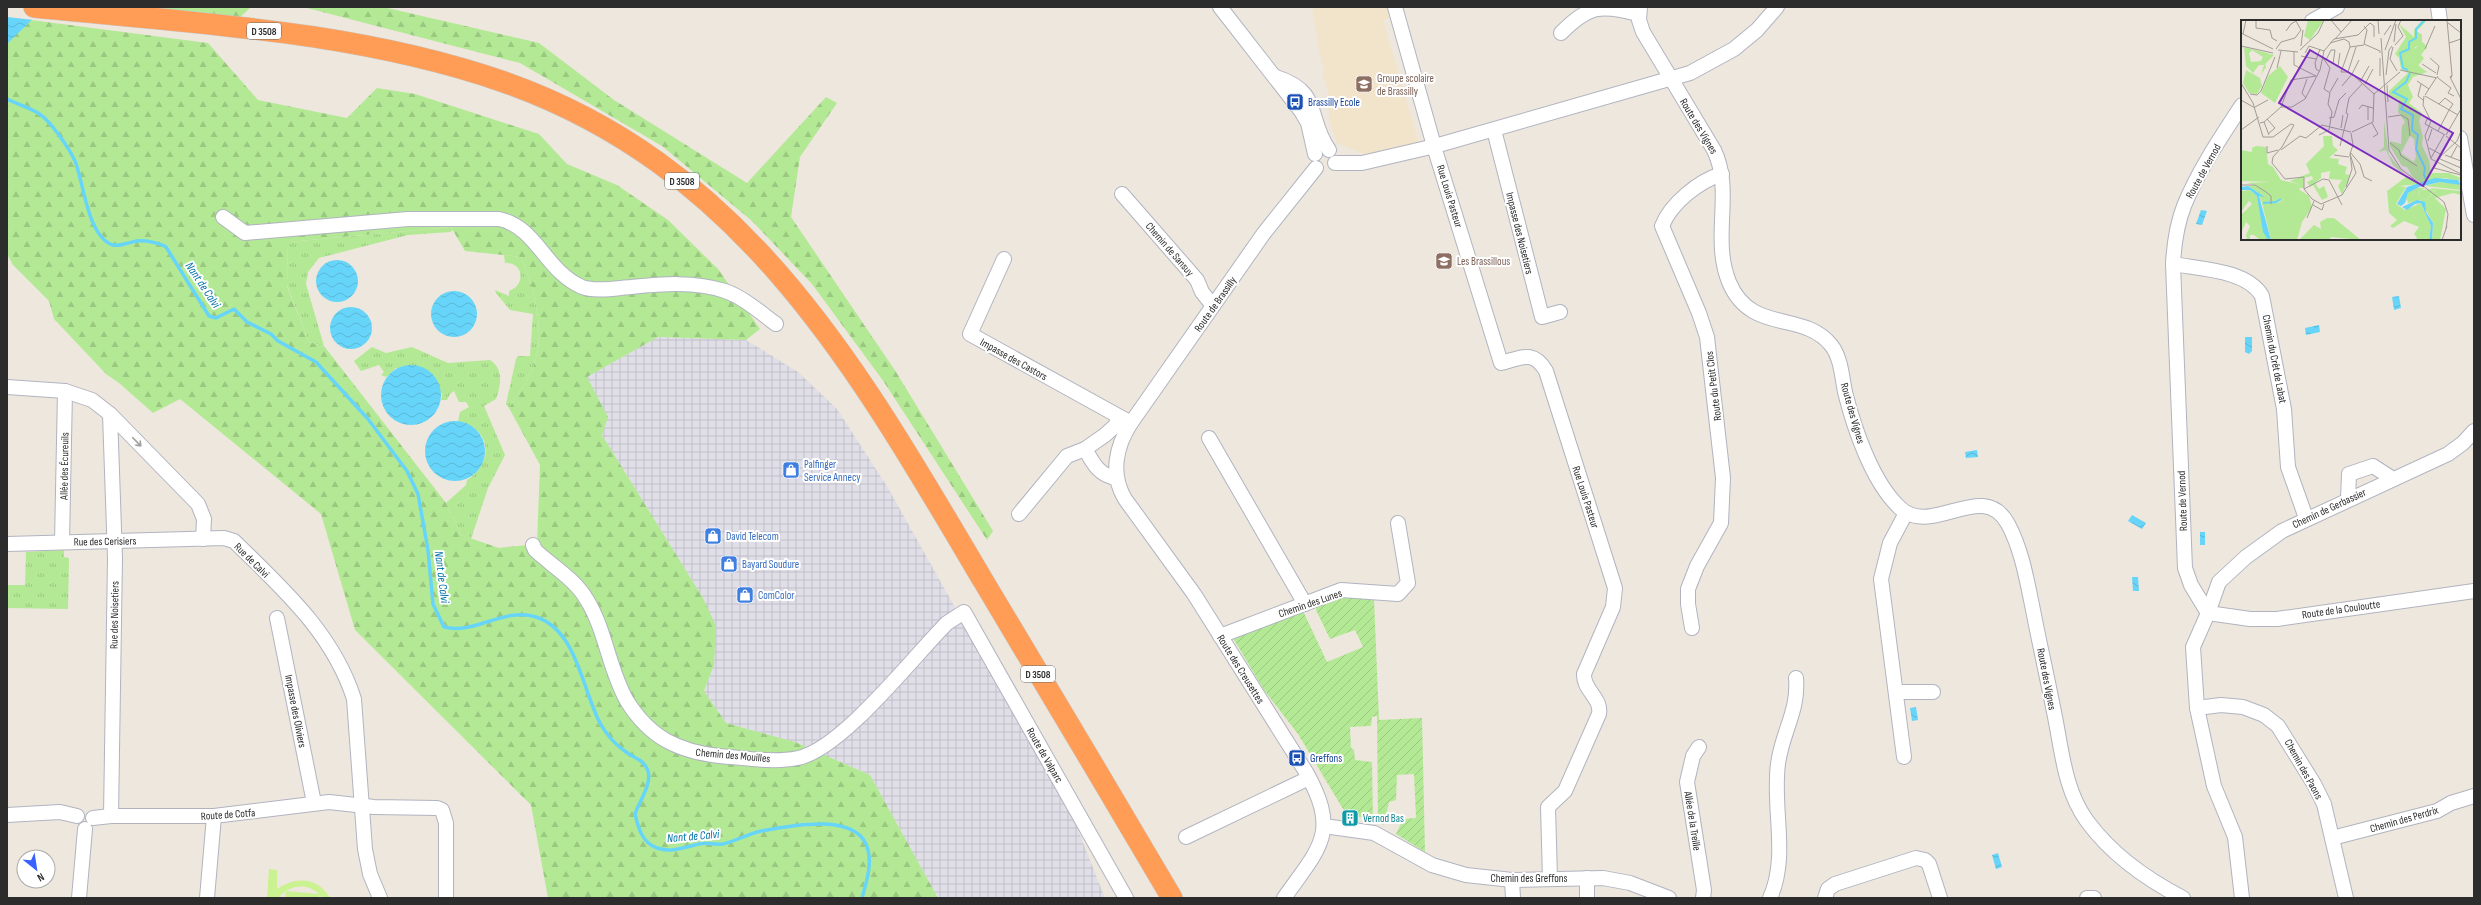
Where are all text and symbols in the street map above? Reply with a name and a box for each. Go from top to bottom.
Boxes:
inset map [2241,20,2461,240]
road number: D 3508 [247,23,281,39]
place label: Groupe scolaire de Brassilly [1377,72,1434,98]
school or university icon: Groupe scolaire de Brassilly [1354,74,1374,94]
bus stop icon: Brassilly Ecole [1285,92,1305,112]
place label: Brassilly Ecole [1308,96,1360,109]
street label: Route des Vignes [1677,96,1720,157]
street label: Route de Vernod [2183,141,2224,201]
street label: Rue Louis Pasteur [1434,163,1465,229]
road number: D 3508 [665,173,699,189]
street label: Impasse des Noisetiers [1503,191,1536,276]
street label: Chemin de Sansuy [1143,220,1197,280]
school or university icon: Les Brassillous [1434,251,1454,271]
place label: Les Brassillous [1457,255,1510,268]
water label: Nant de Calvi [182,259,224,312]
street label: Route de Brassilly [1192,273,1240,334]
street label: Chemin du Crêt de Labat [2260,314,2290,405]
street label: Impasse des Castors [978,336,1050,383]
street label: Route du Petit Clos [1703,350,1724,421]
street label: Route des Vignes [1838,381,1867,445]
street label: Allée des Écureuils [57,432,72,501]
one-way arrow [132,437,142,447]
place label: Palfinger Service Annecy [804,458,861,484]
shop icon: Palfinger Service Annecy [781,460,801,480]
street label: Rue Louis Pasteur [1569,464,1602,530]
street label: Route de Vernod [2175,470,2190,531]
street label: Chemin de Gerbassier [2290,486,2368,531]
shop icon: David Telecom [703,526,723,546]
place label: David Telecom [726,530,779,543]
street label: Rue des Cerisiers [74,534,137,549]
street label: Rue de Calvi [231,540,272,581]
water label: Nant de Calvi [431,550,452,605]
shop icon: Bayard Soudure [719,554,739,574]
place label: Bayard Soudure [742,558,799,571]
street label: Rue des Noisetiers [107,581,122,649]
shop icon: ComColor [735,585,755,605]
street label: Chemin des Lunes [1277,586,1344,620]
place label: ComColor [758,589,794,602]
street label: Route de la Couloutte [2301,598,2381,621]
street label: Route des Creusettes [1214,632,1267,706]
street label: Route des Vignes [2034,647,2059,711]
road number: D 3508 [1021,666,1055,682]
street label: Impasse des Oliviers [282,673,309,749]
street label: Route de Valparc [1024,725,1066,785]
street label: Chemin des Paons [2282,737,2325,802]
street label: Chemin des Mouilles [695,746,771,765]
bus stop icon: Greffons [1287,748,1307,768]
place label: Greffons [1310,752,1342,765]
street label: Allée de la Treille [1681,789,1704,852]
street label: Chemin des Perdrix [2368,803,2440,835]
street label: Route de Cotfa [200,806,256,823]
building icon: Vernod Bas [1340,808,1360,828]
place label: Vernod Bas [1363,812,1404,825]
water label: Nant de Calvi [666,827,721,846]
north arrow [16,849,56,889]
text: N [35,870,47,884]
street label: Chemin des Greffons [1491,872,1568,885]

